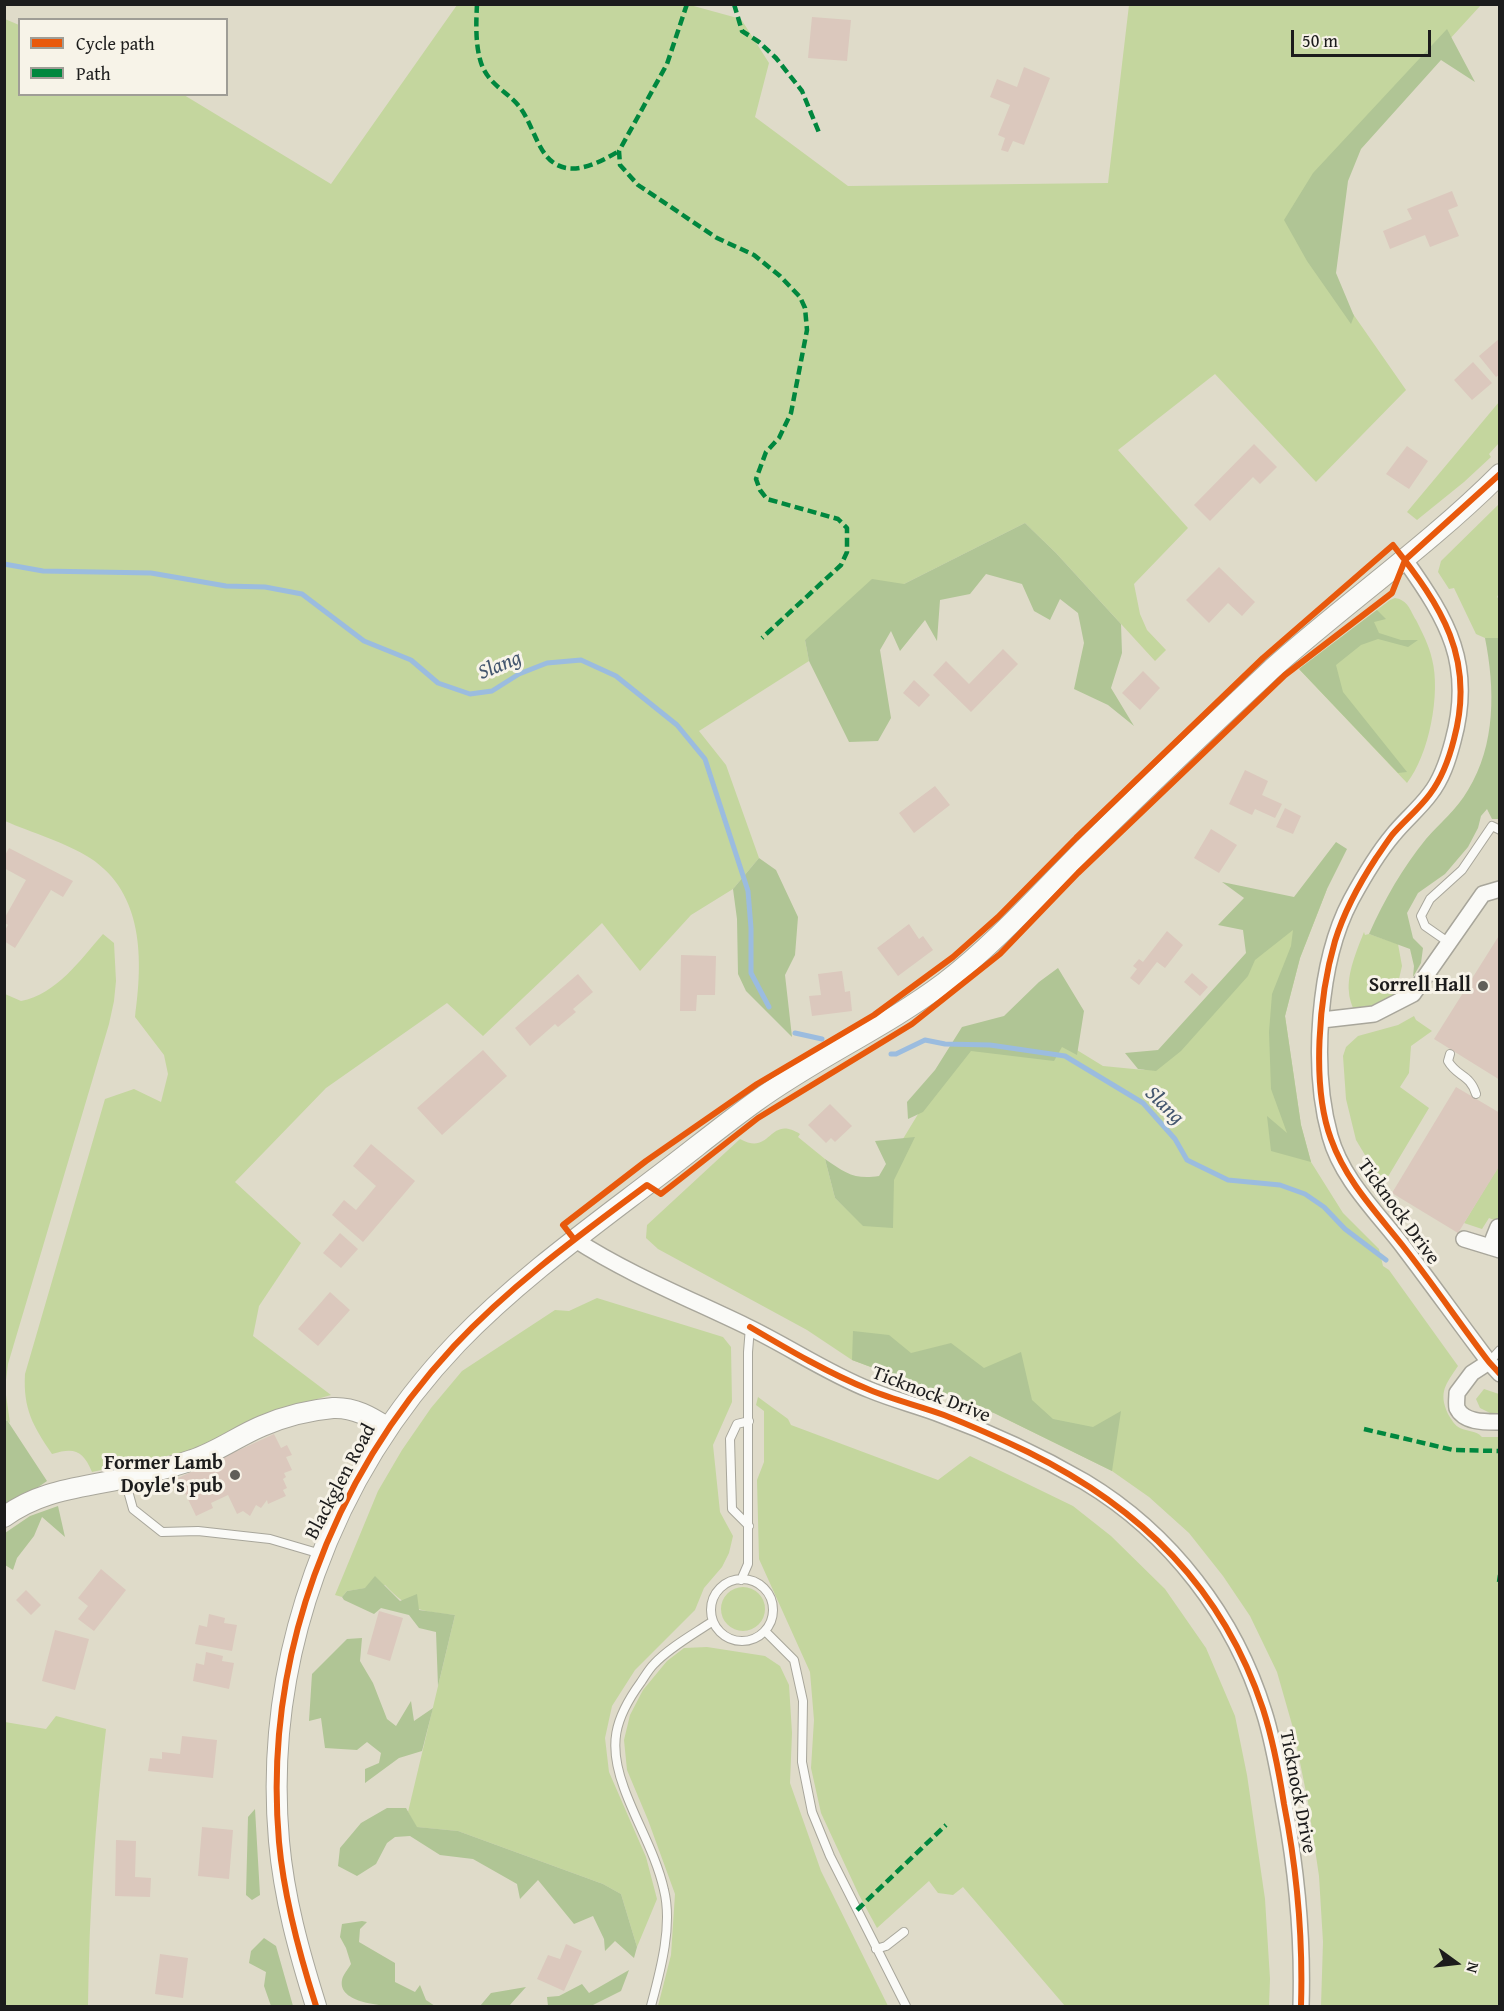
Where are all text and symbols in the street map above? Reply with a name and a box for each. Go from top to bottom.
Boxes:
legend [18,18,228,96]
scale bar [1294,18,1434,56]
text: 50 m [1302,27,1338,54]
text: Cycle path [76,30,155,57]
text: Path [76,60,111,87]
water label: Slang [475,646,525,686]
place label: Sorrell Hall [1369,974,1471,998]
marker: Sorrell Hall [1476,979,1490,993]
water label: Slang [1139,1082,1189,1130]
street label: Ticknock Drive [1352,1154,1444,1270]
street label: Ticknock Drive [868,1361,994,1429]
street label: Blackglen Road [300,1420,382,1544]
place label: Former Lamb Doyle's pub [104,1452,223,1499]
marker: Former Lamb Doyle's pub [228,1468,242,1482]
street label: Ticknock Drive [1273,1728,1321,1856]
north arrow [1426,1933,1486,1993]
text: N [1460,1959,1486,1976]

